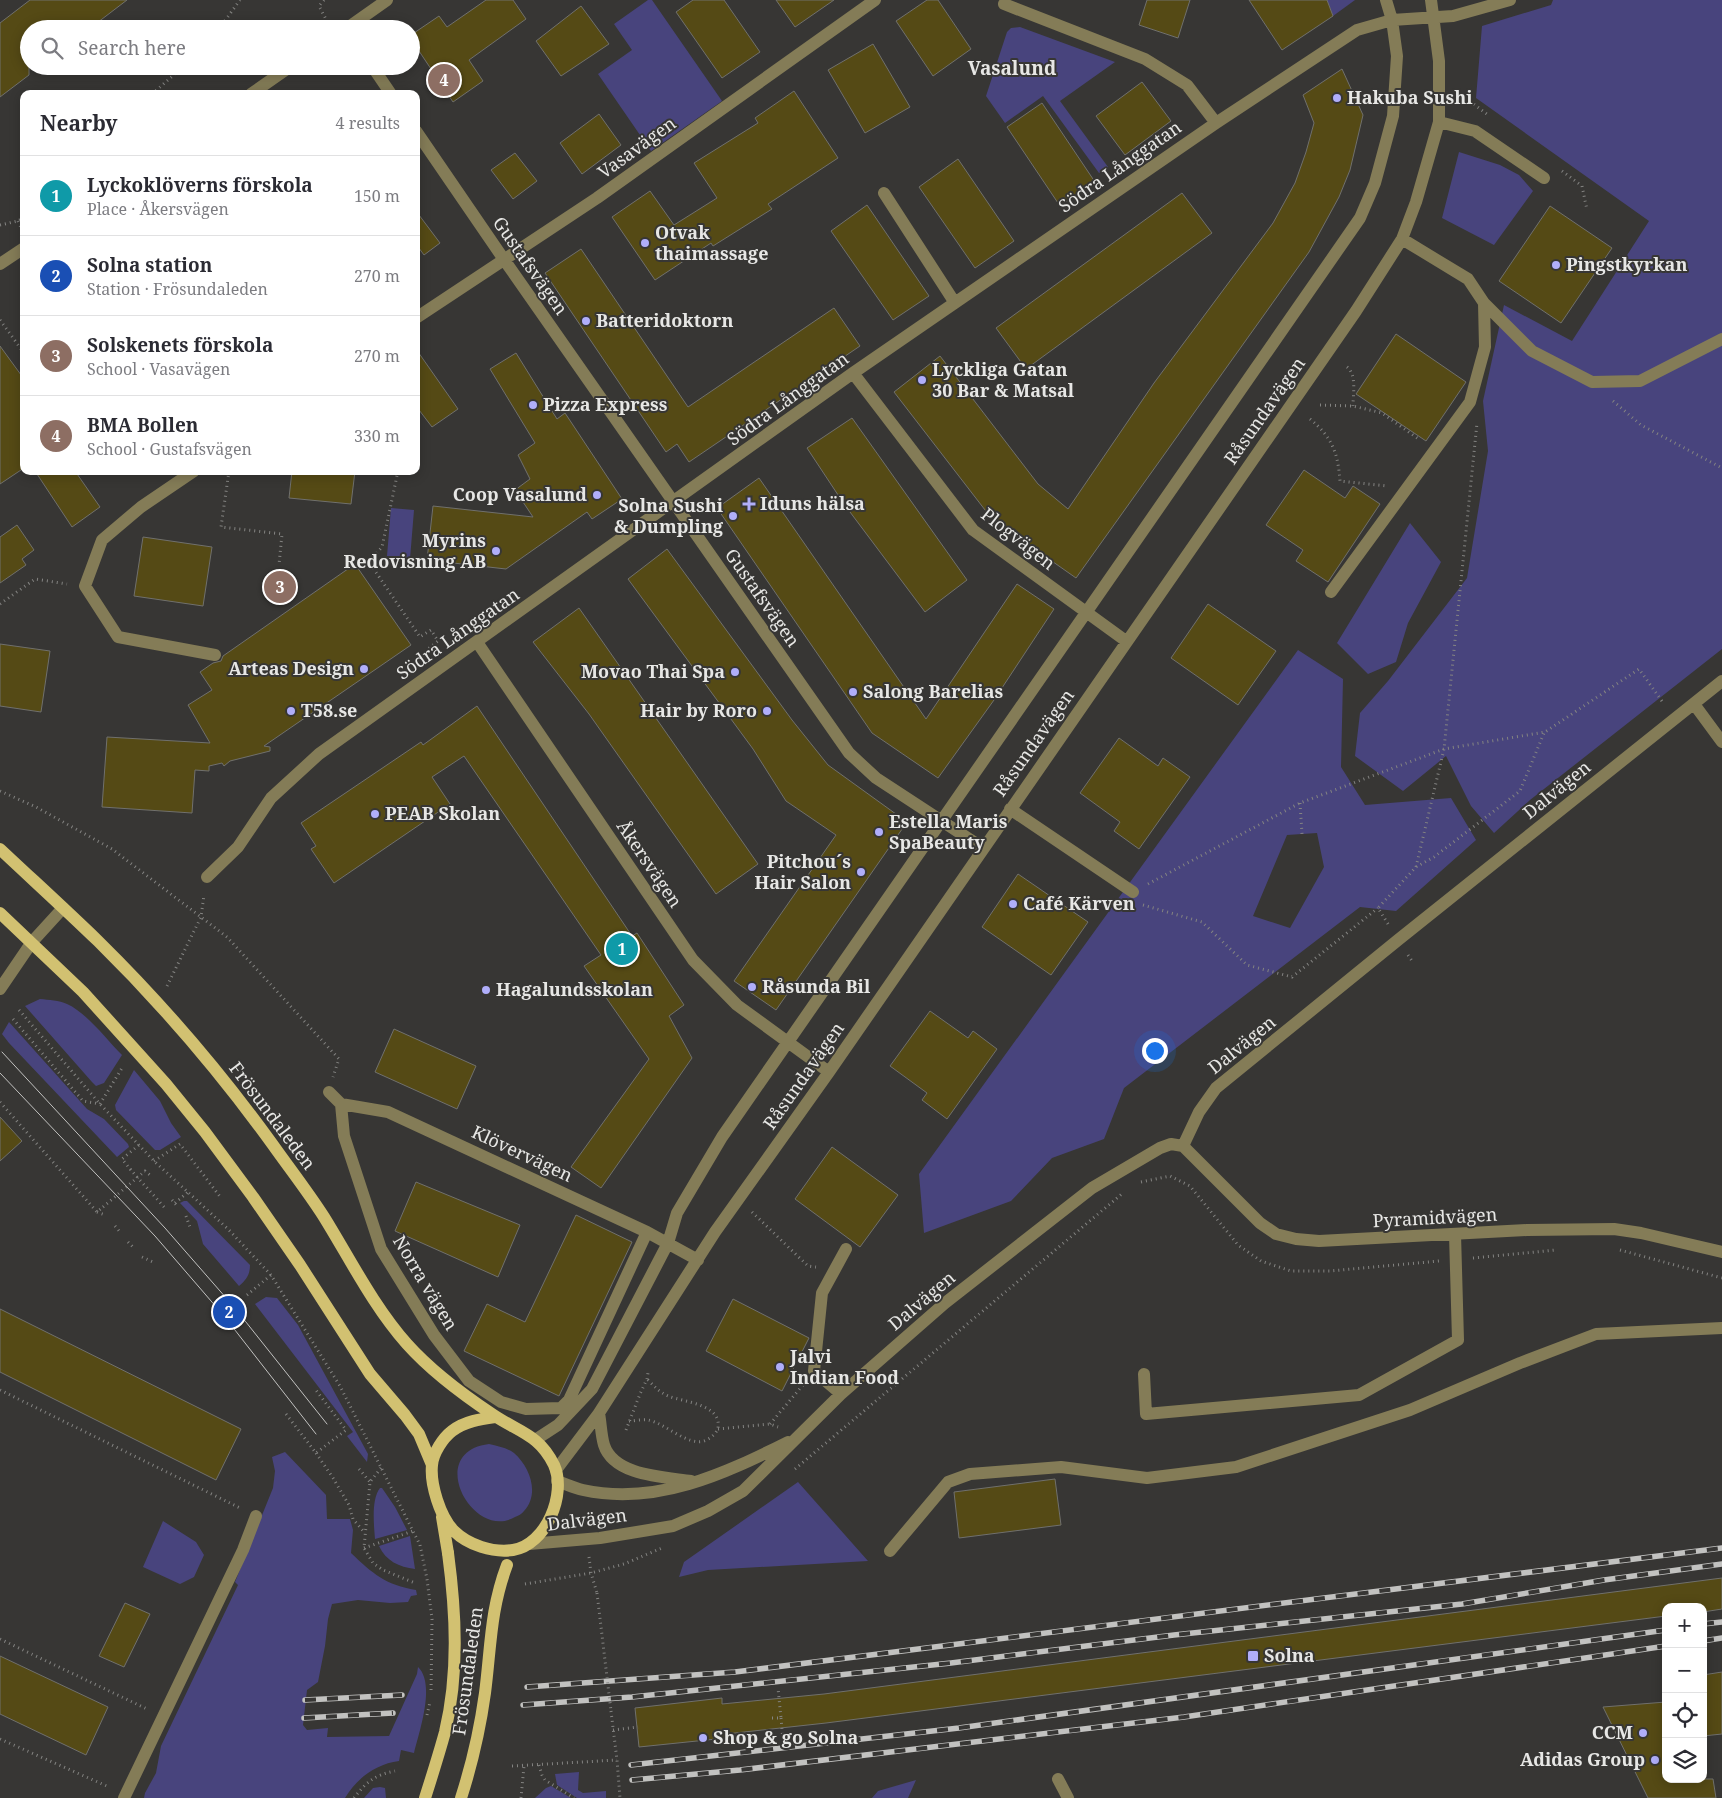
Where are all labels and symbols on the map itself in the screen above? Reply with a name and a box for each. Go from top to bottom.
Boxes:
district label: Vasalund [968,55,1057,81]
pin: 4 [428,61,460,99]
place label: Hakuba Sushi [1347,85,1473,109]
marker: Hakuba Sushi [1331,92,1343,104]
street label: Vasavägen [593,111,681,184]
street label: Södra Långgatan [1053,115,1186,218]
street label: Gustafsvägen [488,211,574,320]
place label: Otvak thaimassage [655,220,768,265]
marker: Otvak thaimassage [639,237,651,249]
place label: Pingstkyrkan [1566,252,1687,276]
marker: Pingstkyrkan [1550,259,1562,271]
place label: Batteridoktorn [596,308,733,332]
marker: Batteridoktorn [580,315,592,327]
street label: Södra Långgatan [722,346,853,450]
street label: Råsundavägen [1218,352,1310,469]
place label: Lyckliga Gatan 30 Bar & Matsal [932,357,1075,402]
marker: Lyckliga Gatan 30 Bar & Matsal [916,374,928,386]
place label: Pizza Express [543,392,668,416]
marker: Pizza Express [527,399,539,411]
place label: Coop Vasalund [453,482,587,506]
marker: Coop Vasalund [591,489,603,501]
place label: Iduns hälsa [760,491,865,515]
place label: Solna Sushi & Dumpling [614,493,724,538]
marker: Iduns hälsa [742,497,756,511]
street label: Plogvägen [977,502,1061,575]
marker: Solna Sushi & Dumpling [727,510,739,522]
place label: Myrins Redovisning AB [343,528,486,573]
street label: Gustafsvägen [720,543,806,652]
marker: Myrins Redovisning AB [490,545,502,557]
pin: 3 [264,568,296,606]
street label: Södra Långgatan [391,582,524,685]
place label: Arteas Design [228,656,354,680]
place label: Movao Thai Spa [581,659,725,683]
marker: Arteas Design [358,663,370,675]
marker: Movao Thai Spa [729,666,741,678]
place label: Salong Barelias [863,679,1003,703]
street label: Råsundavägen [987,684,1079,801]
marker: Salong Barelias [847,686,859,698]
place label: T58.se [301,698,357,722]
place label: Hair by Roro [640,698,757,722]
marker: T58.se [285,705,297,717]
marker: Hair by Roro [761,705,773,717]
street label: Dalvägen [1518,754,1595,824]
place label: PEAB Skolan [385,801,500,825]
marker: PEAB Skolan [369,808,381,820]
place label: Estella Maris SpaBeauty [889,809,1008,854]
street label: Åkersvägen [612,815,688,912]
marker: Estella Maris SpaBeauty [873,826,885,838]
place label: Pitchou´s Hair Salon [754,849,851,894]
marker: Pitchou´s Hair Salon [855,866,867,878]
place label: Café Kärven [1023,891,1135,915]
marker: Café Kärven [1007,898,1019,910]
pin: 1 [606,930,638,968]
place label: Råsunda Bil [762,974,871,998]
place label: Hagalundsskolan [496,977,653,1001]
marker: Råsunda Bil [746,981,758,993]
marker: Hagalundsskolan [480,984,492,996]
street label: Dalvägen [1203,1009,1280,1079]
street label: Råsundavägen [757,1017,849,1134]
your location [1142,1038,1168,1064]
street label: Frösundaleden [224,1057,322,1175]
street label: Klövervägen [468,1119,577,1187]
street label: Pyramidvägen [1372,1202,1498,1232]
street label: Norra vägen [388,1230,464,1335]
street label: Dalvägen [883,1265,960,1335]
pin: 2 [213,1293,245,1331]
place label: Jalvi Indian Food [789,1344,899,1389]
marker: Jalvi Indian Food [774,1361,786,1373]
street label: Dalvägen [546,1502,629,1536]
street label: Frösundaleden [446,1605,488,1737]
place label: Solna [1264,1643,1315,1667]
marker: Solna [1246,1649,1260,1663]
place label: CCM [1592,1720,1633,1744]
place label: Shop & go Solna [713,1725,858,1749]
marker: CCM [1637,1727,1649,1739]
marker: Shop & go Solna [697,1732,709,1744]
place label: Adidas Group [1520,1747,1645,1771]
marker: Adidas Group [1649,1754,1661,1766]

